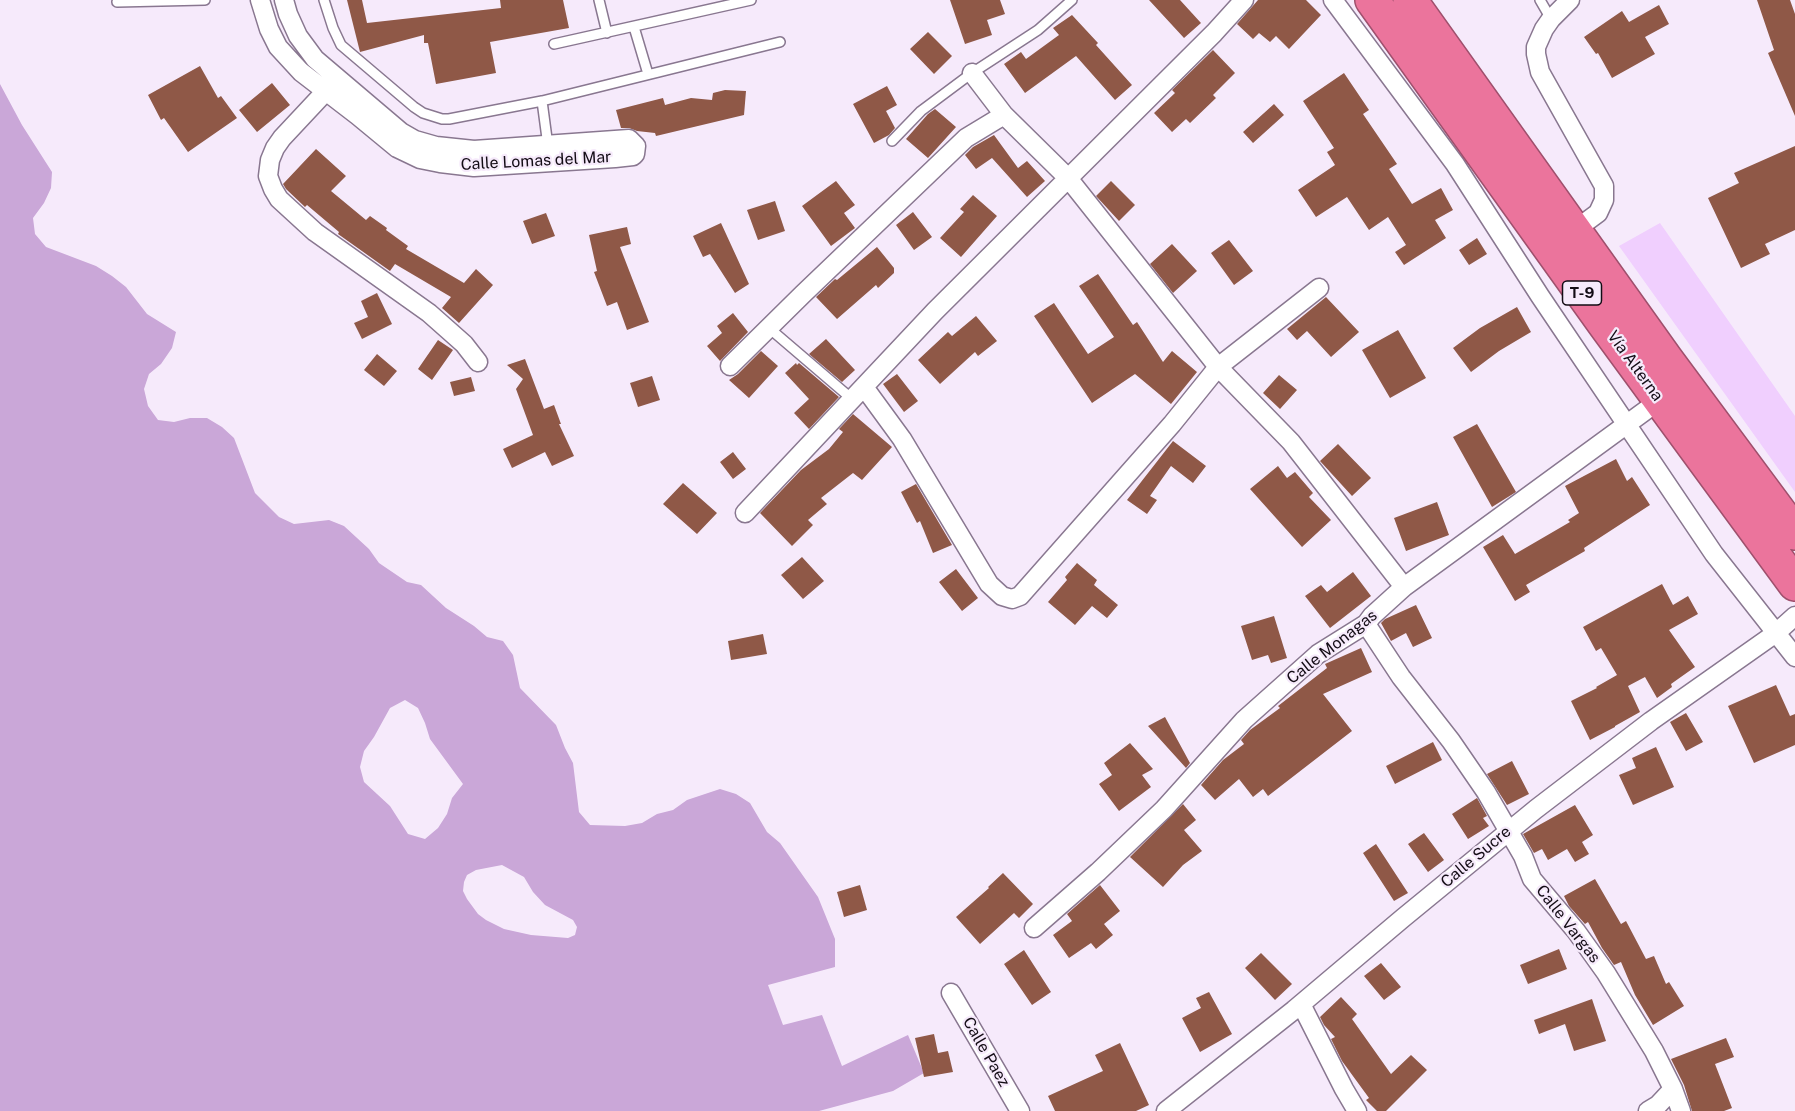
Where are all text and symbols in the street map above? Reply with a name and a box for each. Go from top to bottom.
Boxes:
street label: Calle Lomas del Mar [460,147,612,175]
road number: T-9 [1562,281,1602,305]
street label: Vía Alterna [1603,327,1667,405]
street label: Calle Monagas [1283,606,1381,688]
street label: Calle Sucre [1437,822,1515,892]
street label: Calle Vargas [1532,881,1604,967]
street label: Calle Paez [958,1014,1014,1090]

